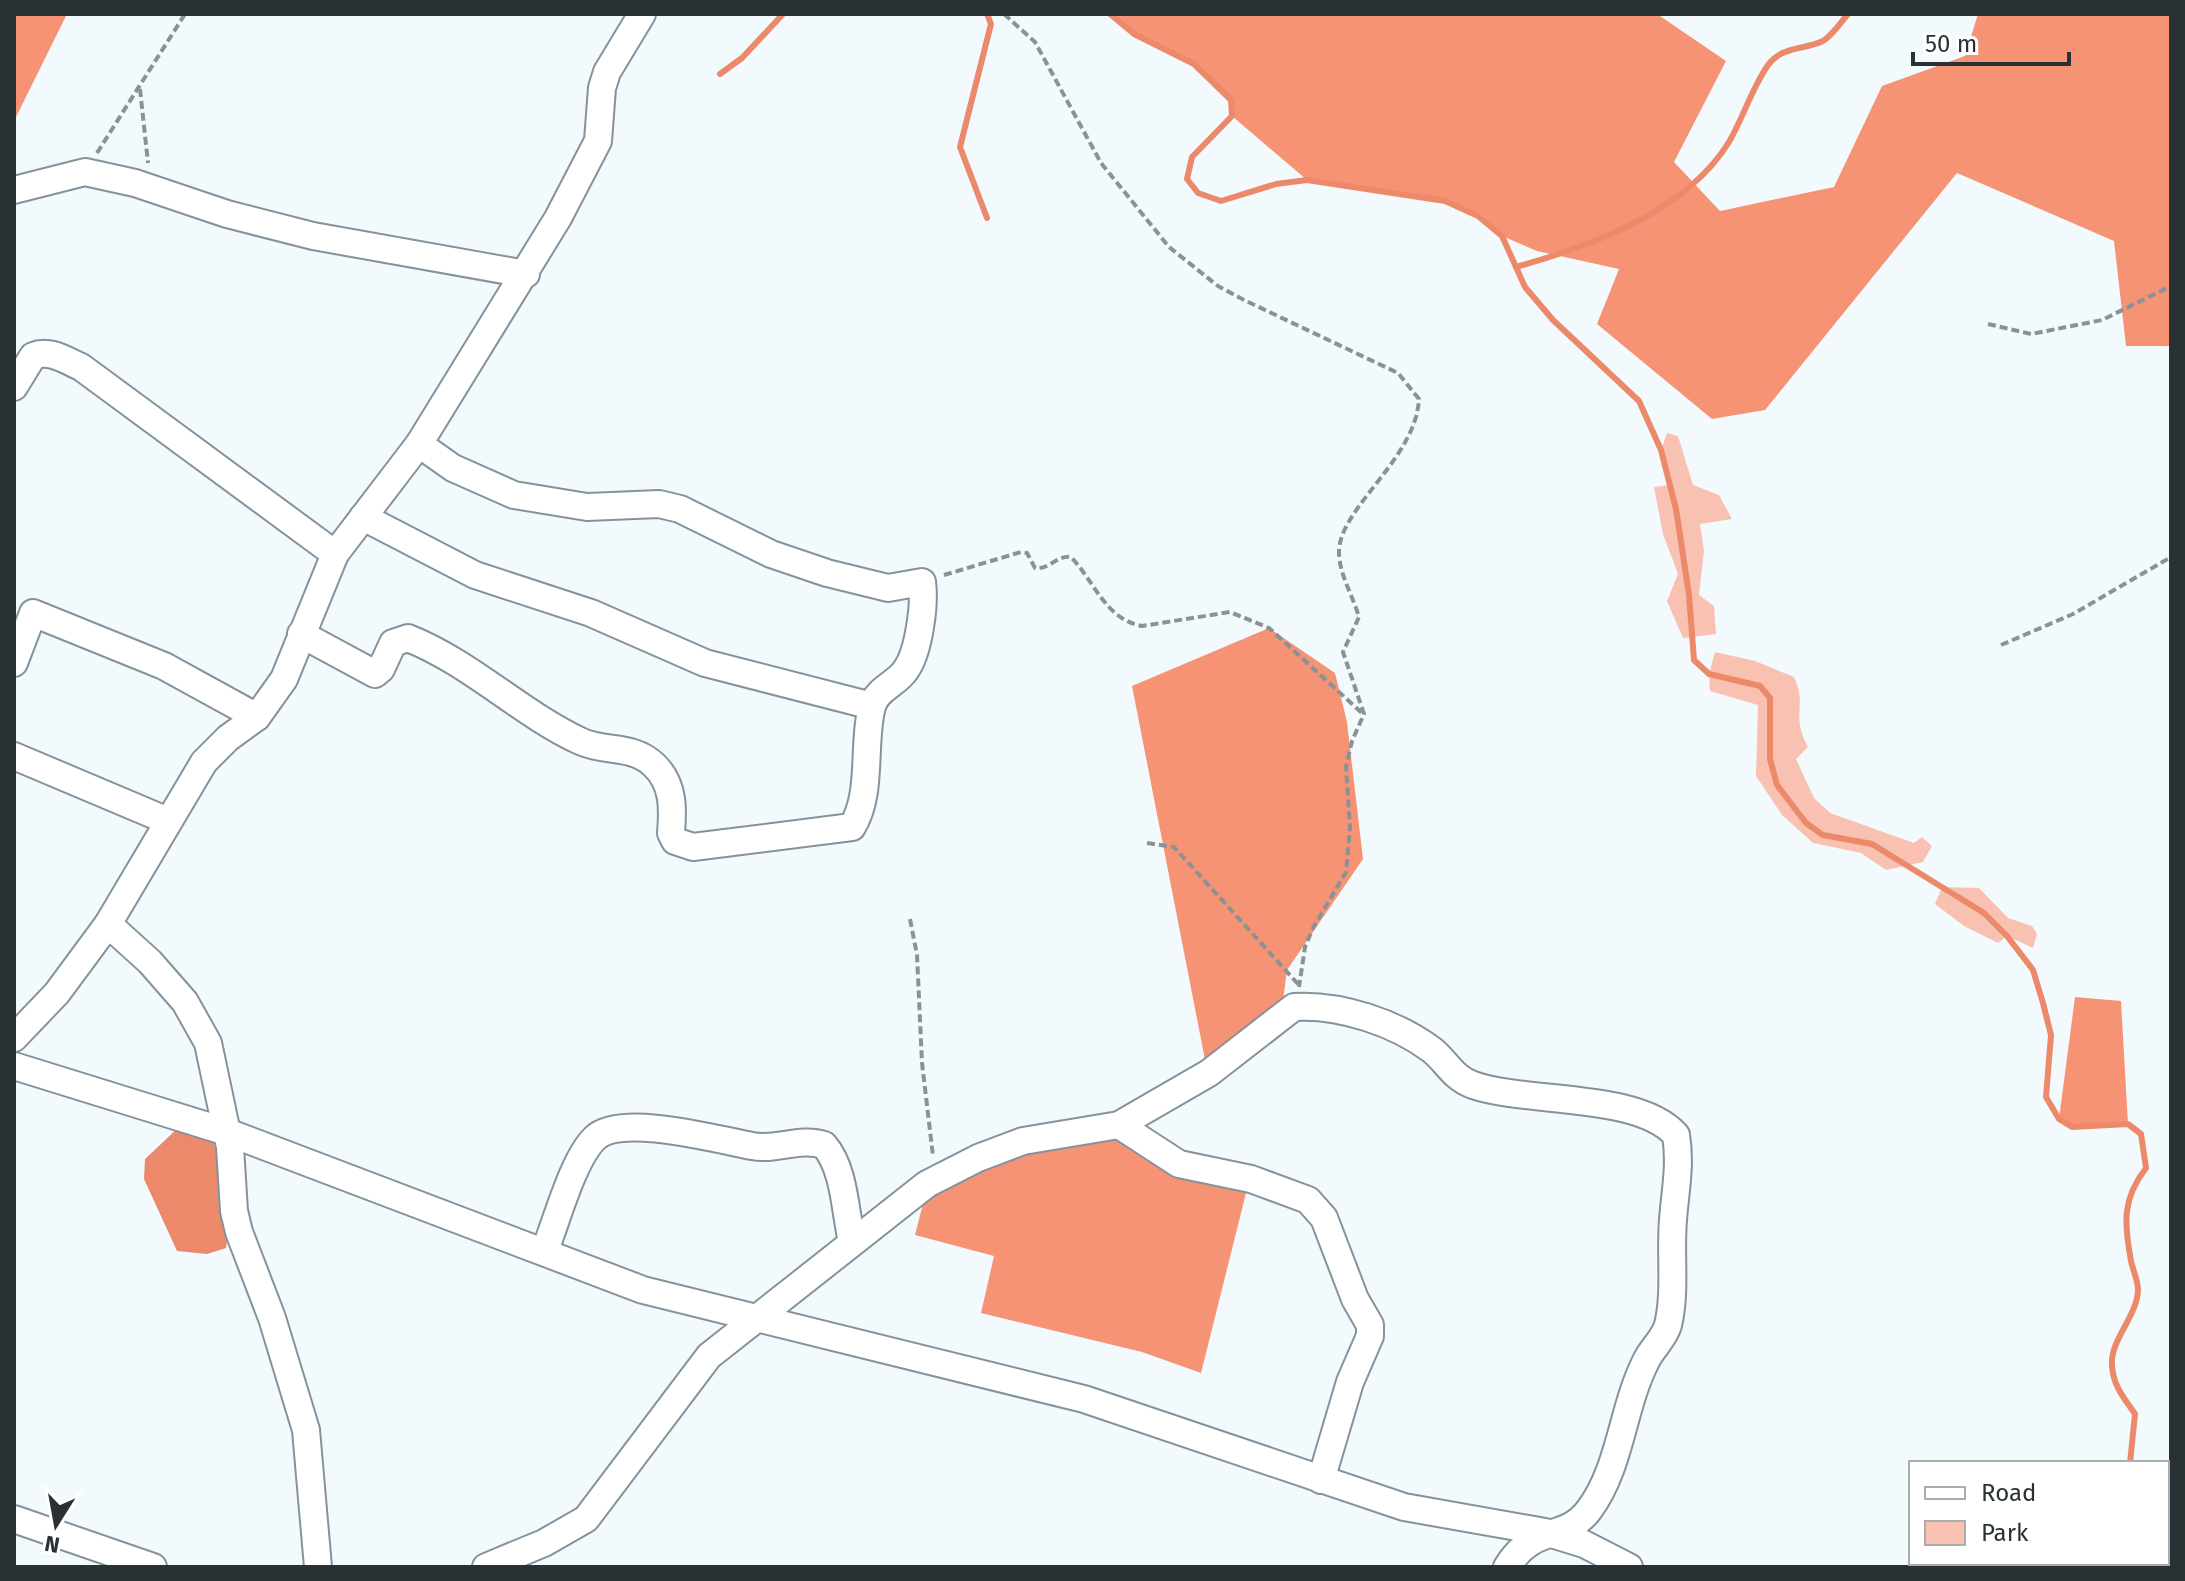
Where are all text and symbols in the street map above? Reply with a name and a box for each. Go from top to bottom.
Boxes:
scale bar [1913,16,2069,66]
text: 50 m [1925,30,1977,58]
legend [1909,1461,2169,1565]
text: Road [1981,1479,2036,1507]
north arrow [16,1485,96,1565]
text: Park [1981,1519,2029,1547]
text: N [43,1529,62,1559]

